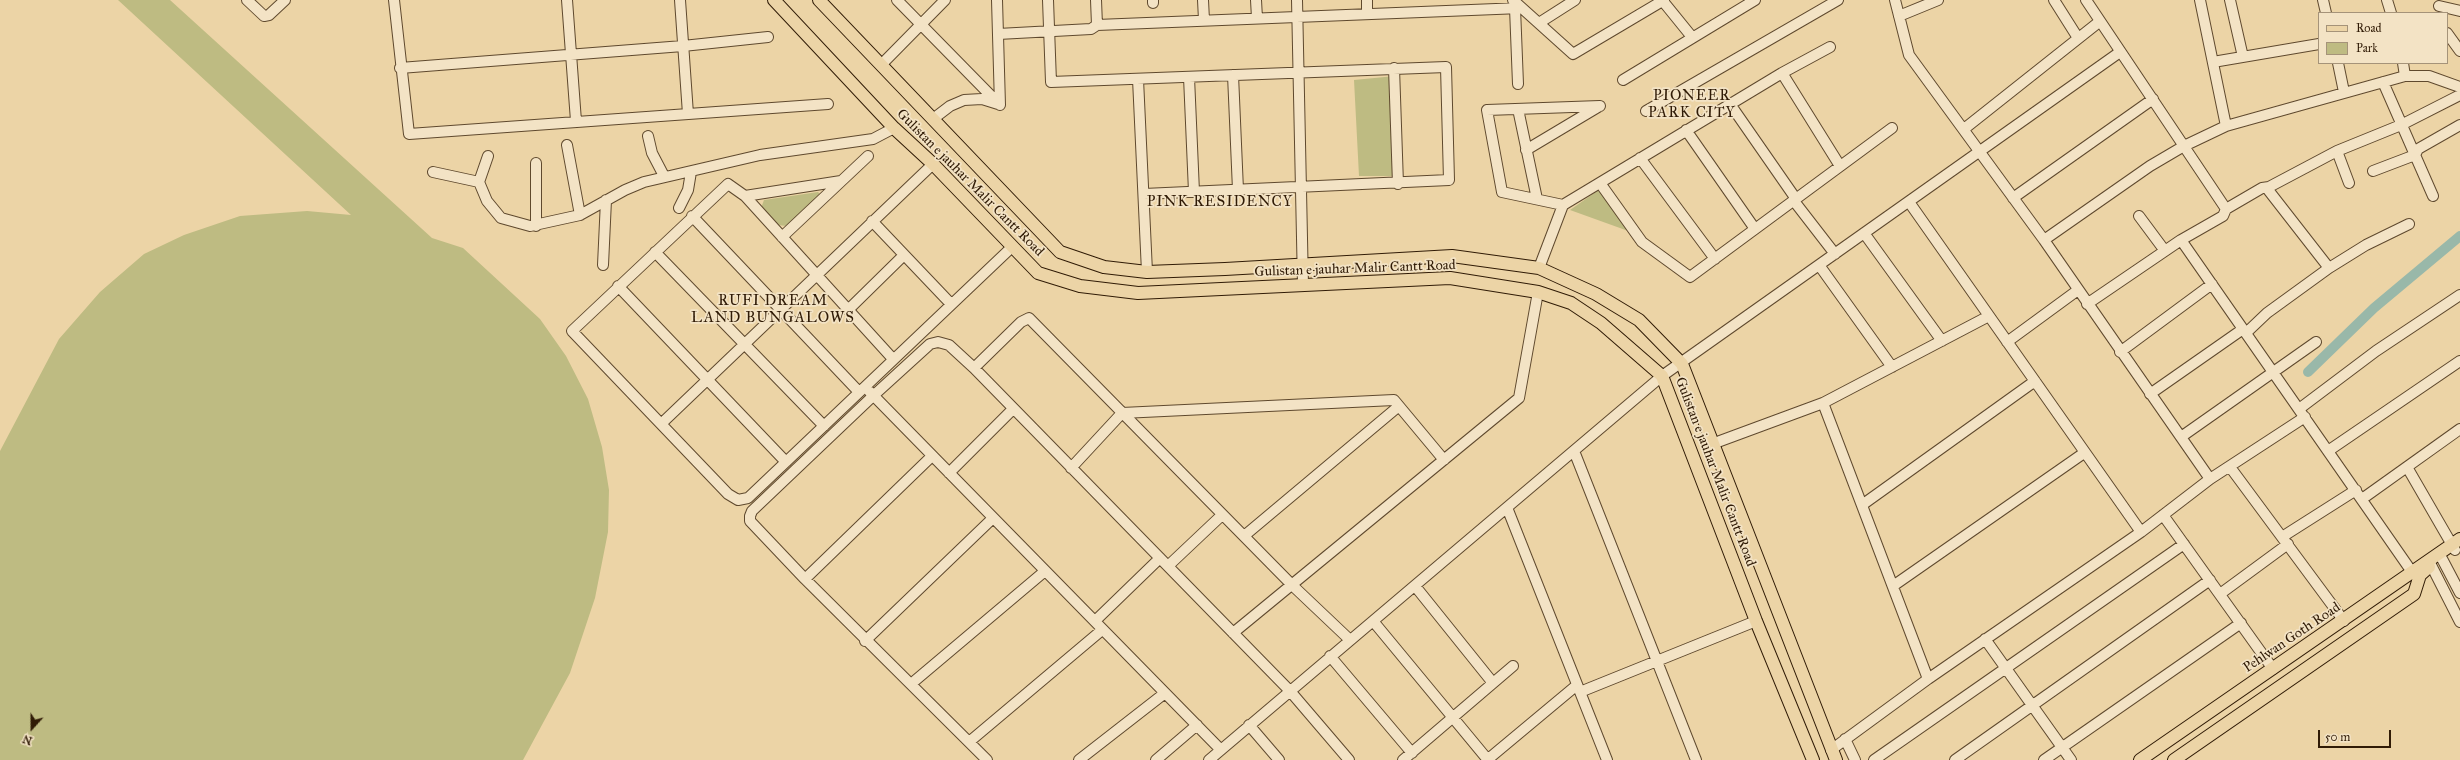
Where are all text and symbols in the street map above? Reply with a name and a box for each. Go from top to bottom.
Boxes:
legend [2318,12,2448,64]
text: Road [2356,21,2382,35]
text: Park [2356,41,2378,55]
district label: PIONEER PARK CITY [1648,87,1736,122]
street label: Gulistan e jauhar Malir Cantt Road [893,106,1047,260]
district label: PINK RESIDENCY [1147,193,1293,211]
street label: Gulistan e jauhar Malir Cantt Road [1254,257,1456,281]
district label: RUFI DREAM LAND BUNGALOWS [691,292,855,327]
street label: Gulistan e jauhar Malir Cantt Road [1671,375,1759,569]
street label: Pehlwan Goth Road [2240,599,2344,677]
north arrow [12,708,52,748]
scale bar [2320,722,2393,748]
text: 50 m [2325,730,2350,744]
text: N [21,732,34,747]

